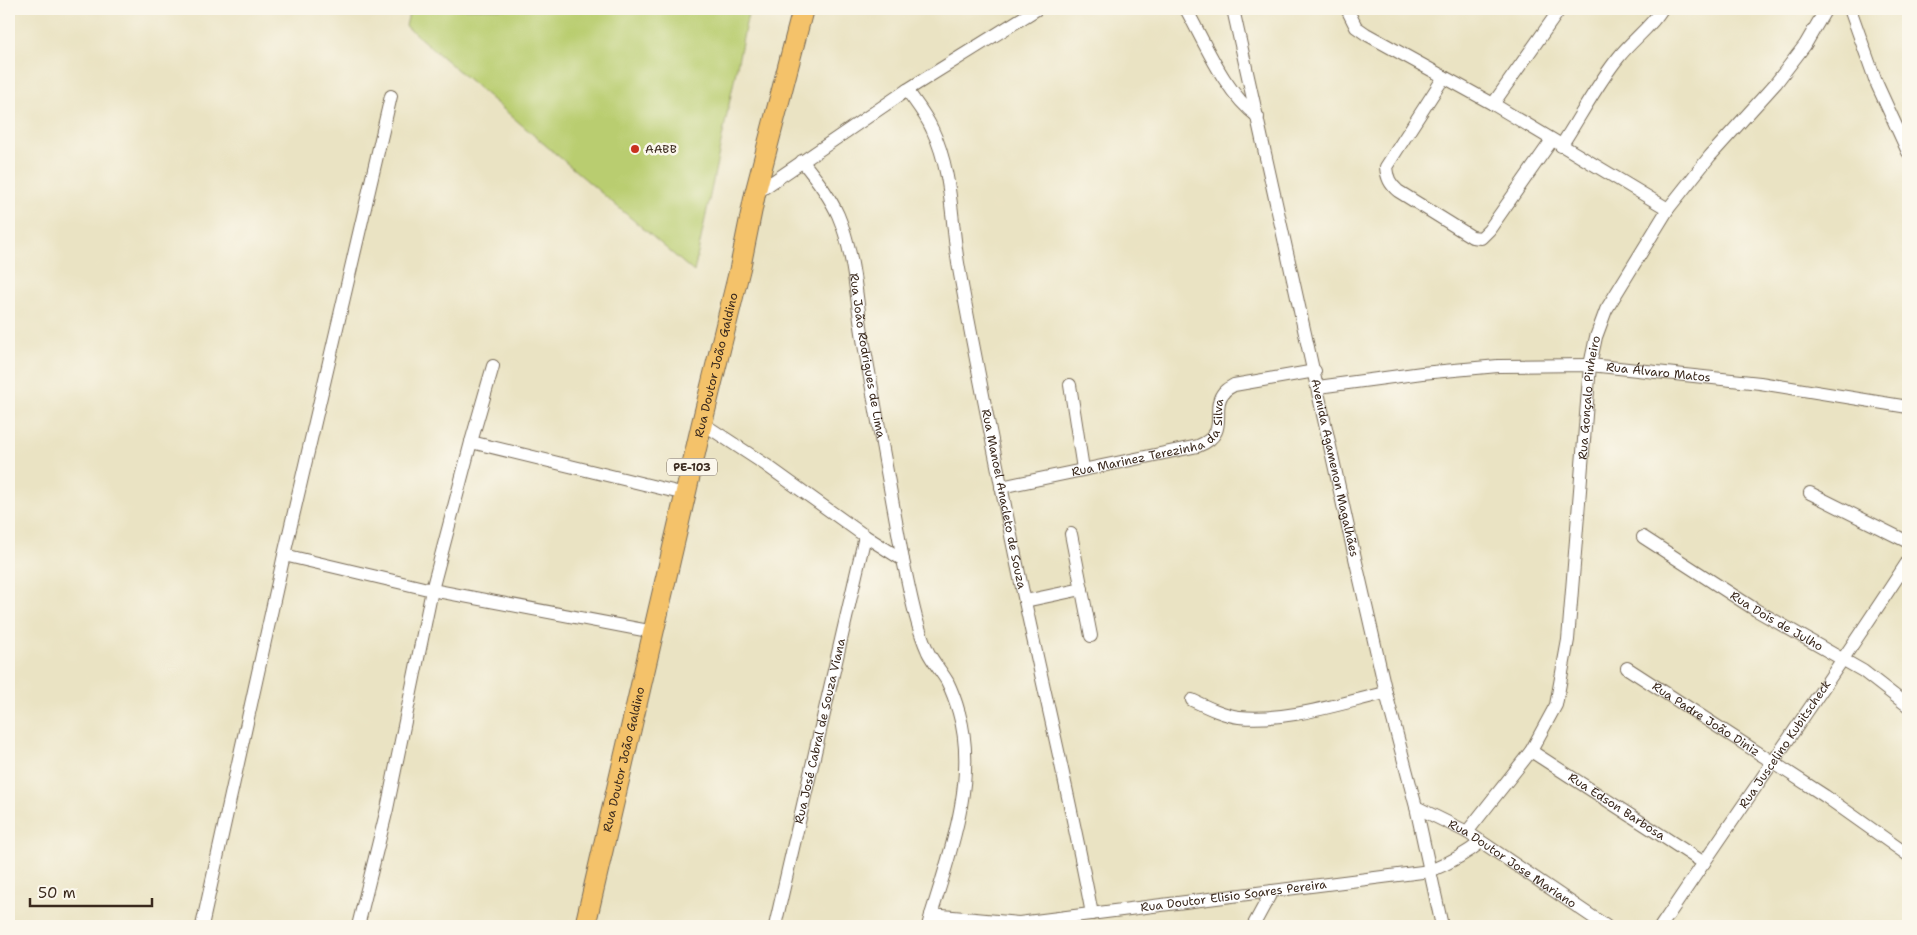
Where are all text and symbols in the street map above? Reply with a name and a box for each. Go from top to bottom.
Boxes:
place label: AABB [645,141,677,157]
marker: AABB [629,143,641,155]
street label: Rua João Rodrigues de Lima [846,272,889,440]
street label: Rua Doutor João Galdino [691,291,742,439]
street label: Rua Gonçalo Pinheiro [1574,334,1604,460]
street label: Rua Álvaro Matos [1605,359,1712,386]
street label: Avenida Agamenon Magalhães [1307,377,1363,559]
street label: Rua Marinez Terezinha da Silva [1070,397,1228,480]
street label: Rua Manoel Anacleto de Souza [978,408,1030,591]
road number: PE-103 [667,458,717,476]
street label: Rua Dois de Julho [1727,587,1826,655]
street label: Rua José Cabral de Souza Viana [791,636,849,825]
street label: Rua Juscelino Kubitscheck [1735,677,1834,811]
street label: Rua Padre João Diniz [1649,678,1763,760]
street label: Rua Doutor João Galdino [599,685,648,834]
street label: Rua Edson Barbosa [1565,769,1669,844]
street label: Rua Doutor Jose Mariano [1446,816,1579,912]
scale bar [30,875,152,907]
street label: Rua Doutor Elisio Soares Pereira [1140,876,1328,916]
text: 50 m [38,883,76,903]

